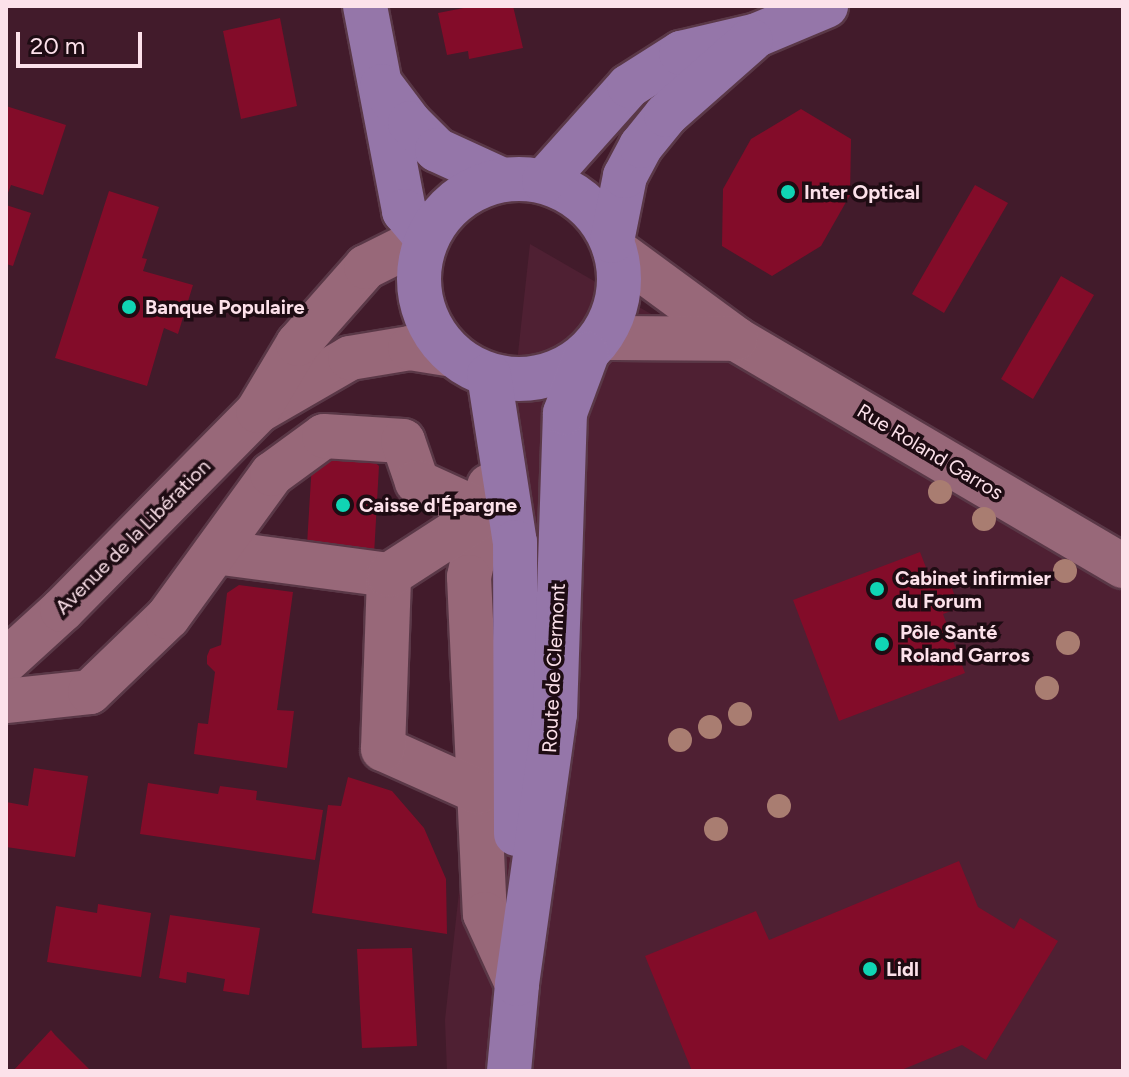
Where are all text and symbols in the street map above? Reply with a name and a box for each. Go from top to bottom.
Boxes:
scale bar [20,16,146,66]
text: 20 m [30,31,85,60]
place label: Inter Optical [804,180,920,204]
marker: Inter Optical [779,183,797,201]
place label: Banque Populaire [145,295,305,319]
marker: Banque Populaire [120,298,138,316]
street label: Rue Roland Garros [853,399,1007,505]
street label: Avenue de la Libération [51,455,215,619]
place label: Caisse d'Épargne [359,493,517,517]
marker: Caisse d'Épargne [334,496,352,514]
place label: Cabinet infirmier du Forum [895,566,1051,613]
marker: Cabinet infirmier du Forum [866,578,888,600]
street label: Route de Clermont [538,582,570,754]
place label: Pôle Santé Roland Garros [900,620,1030,667]
marker: Pôle Santé Roland Garros [871,633,893,655]
place label: Lidl [886,957,919,981]
marker: Lidl [861,960,879,978]

